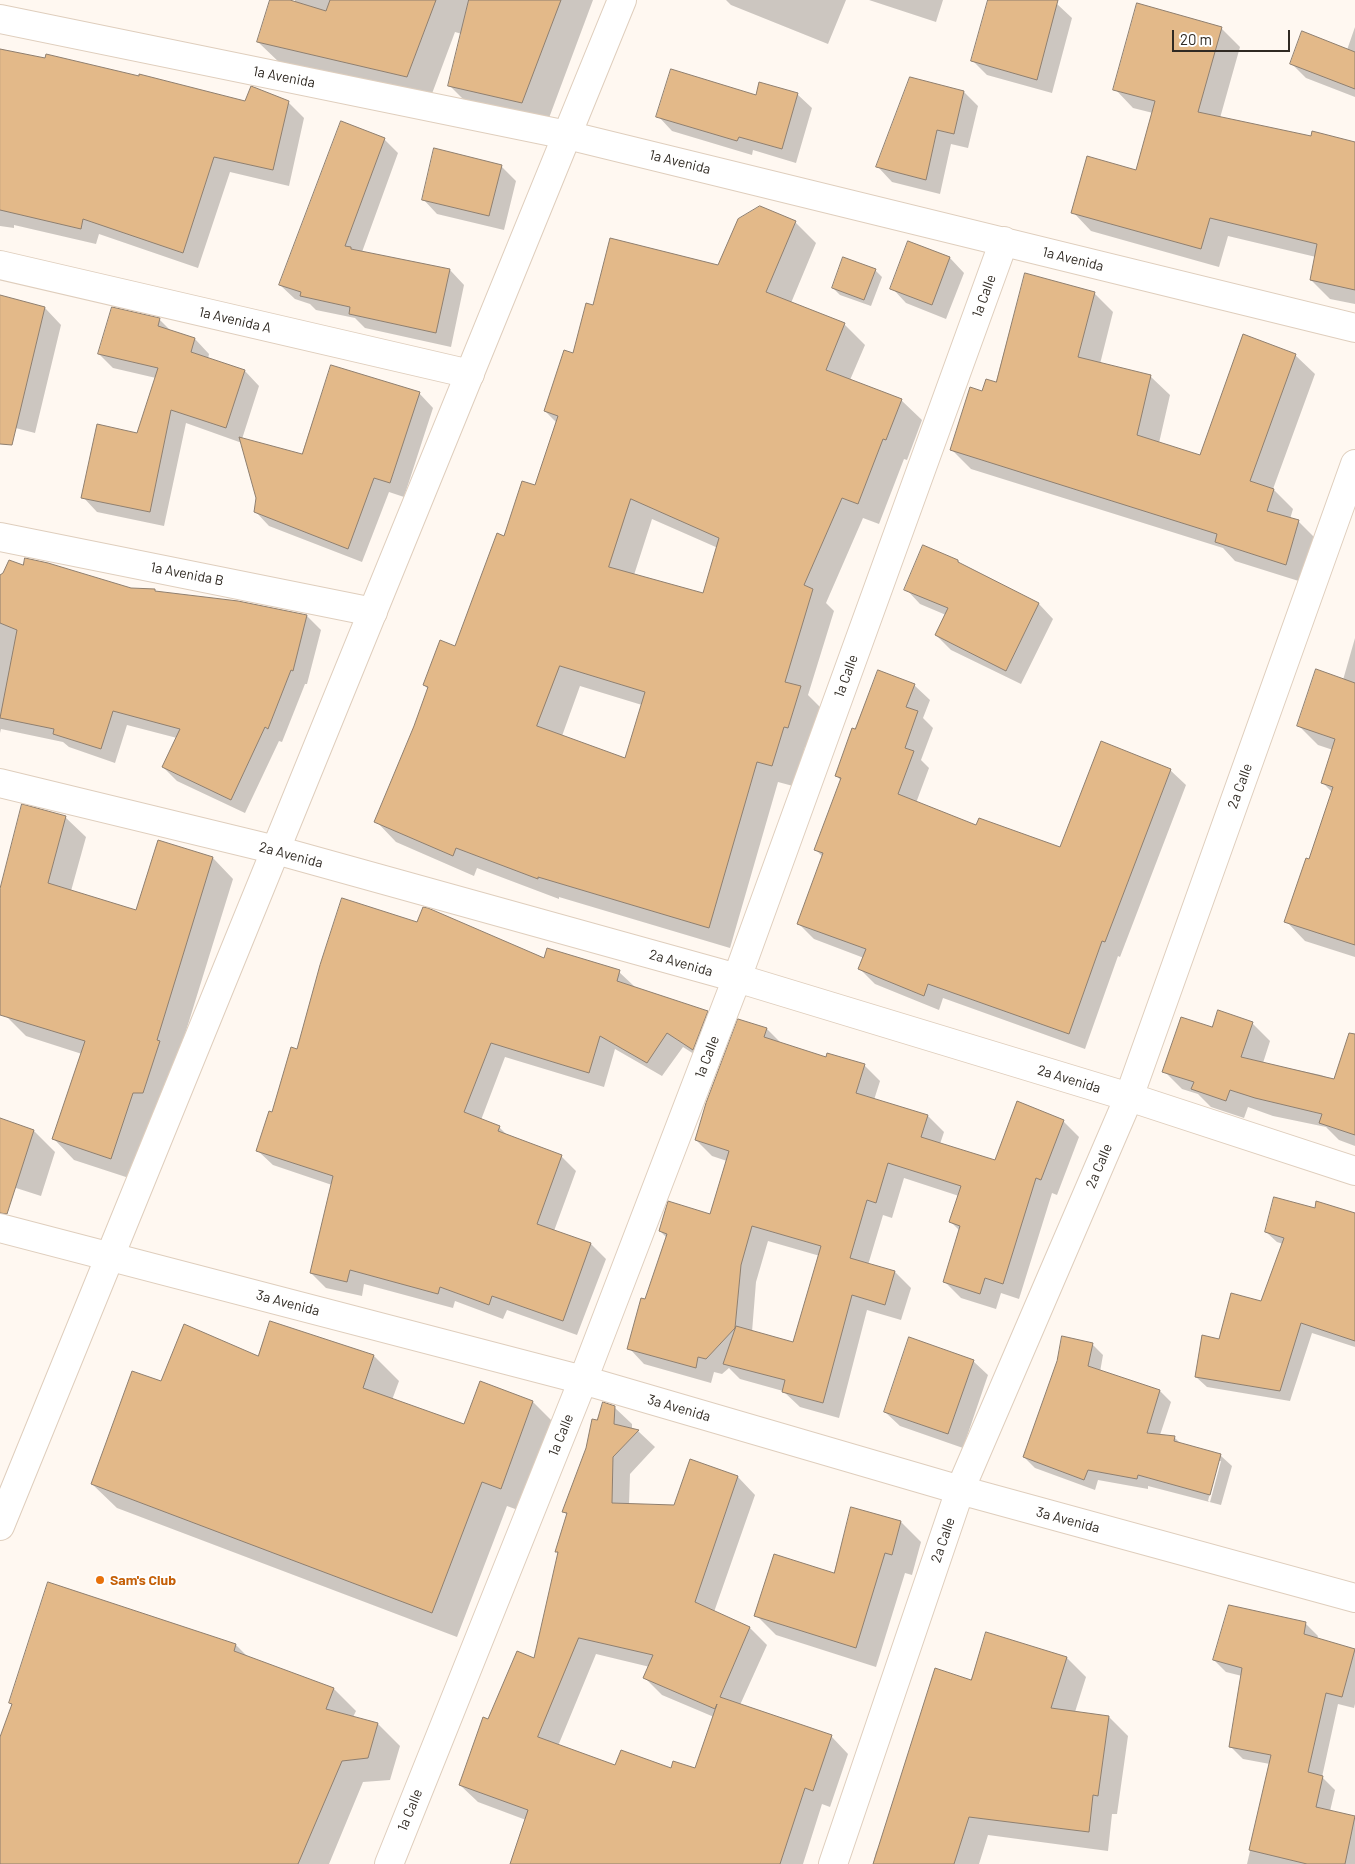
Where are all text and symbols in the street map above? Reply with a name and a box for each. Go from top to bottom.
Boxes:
scale bar [1175,20,1292,52]
text: 20 m [1180,30,1212,48]
street label: 1a Avenida [252,63,316,91]
street label: 1a Avenida [648,146,712,178]
street label: 1a Avenida [1041,243,1105,275]
street label: 1a Calle [969,272,999,320]
street label: 1a Avenida A [197,303,273,337]
street label: 1a Avenida B [149,559,225,589]
street label: 1a Calle [831,652,861,700]
street label: 2a Calle [1224,761,1256,811]
street label: 2a Avenida [257,838,325,872]
street label: 2a Avenida [647,946,715,980]
street label: 1a Calle [691,1033,723,1081]
street label: 2a Avenida [1035,1061,1103,1097]
street label: 2a Calle [1082,1141,1116,1191]
street label: 3a Avenida [254,1286,322,1320]
street label: 3a Avenida [645,1391,713,1425]
street label: 1a Calle [545,1411,577,1459]
street label: 3a Avenida [1034,1503,1102,1537]
street label: 2a Calle [927,1515,959,1565]
place label: Sam's Club [110,1572,176,1588]
marker: Sam's Club [94,1574,106,1586]
street label: 1a Calle [394,1786,426,1834]

